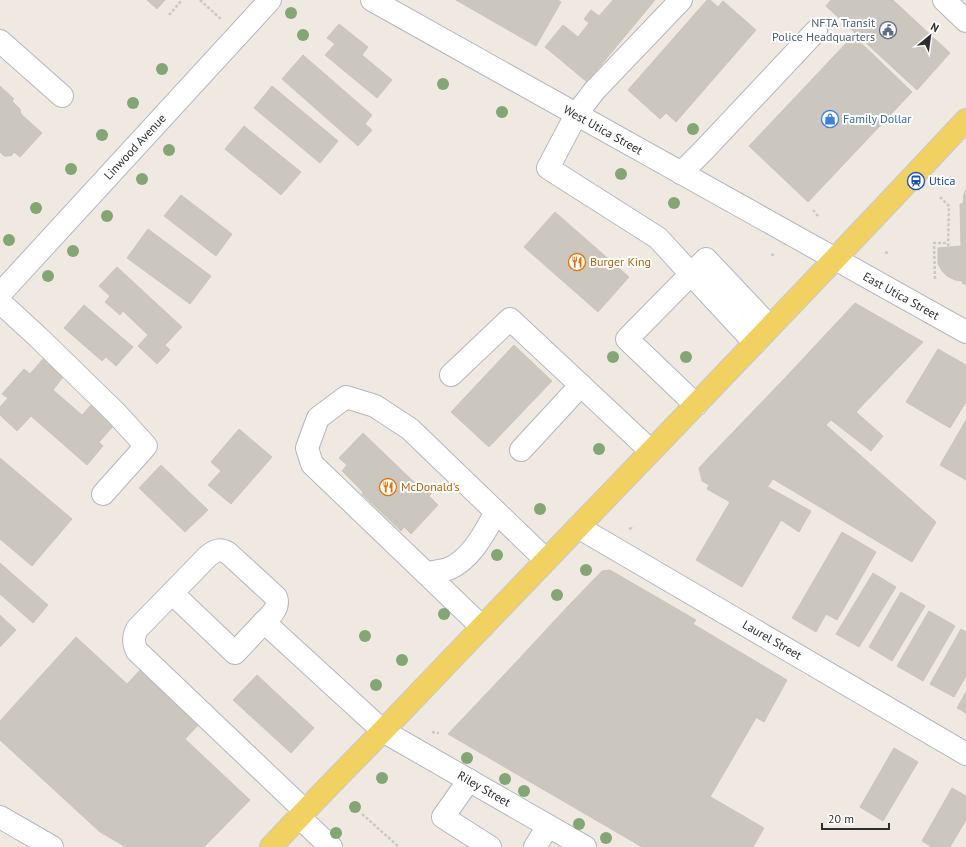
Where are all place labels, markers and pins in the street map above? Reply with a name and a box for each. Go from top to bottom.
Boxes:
place label: NFTA Transit Police Headquarters [772,15,875,44]
public building icon: NFTA Transit Police Headquarters [878,20,898,40]
shop icon: Family Dollar [820,109,840,129]
place label: Family Dollar [843,111,911,126]
station icon: Utica [906,171,926,191]
place label: Utica [929,173,956,188]
restaurant icon: Burger King [567,252,587,272]
place label: Burger King [590,254,651,269]
restaurant icon: McDonald's [378,477,398,497]
place label: McDonald's [401,479,460,494]

